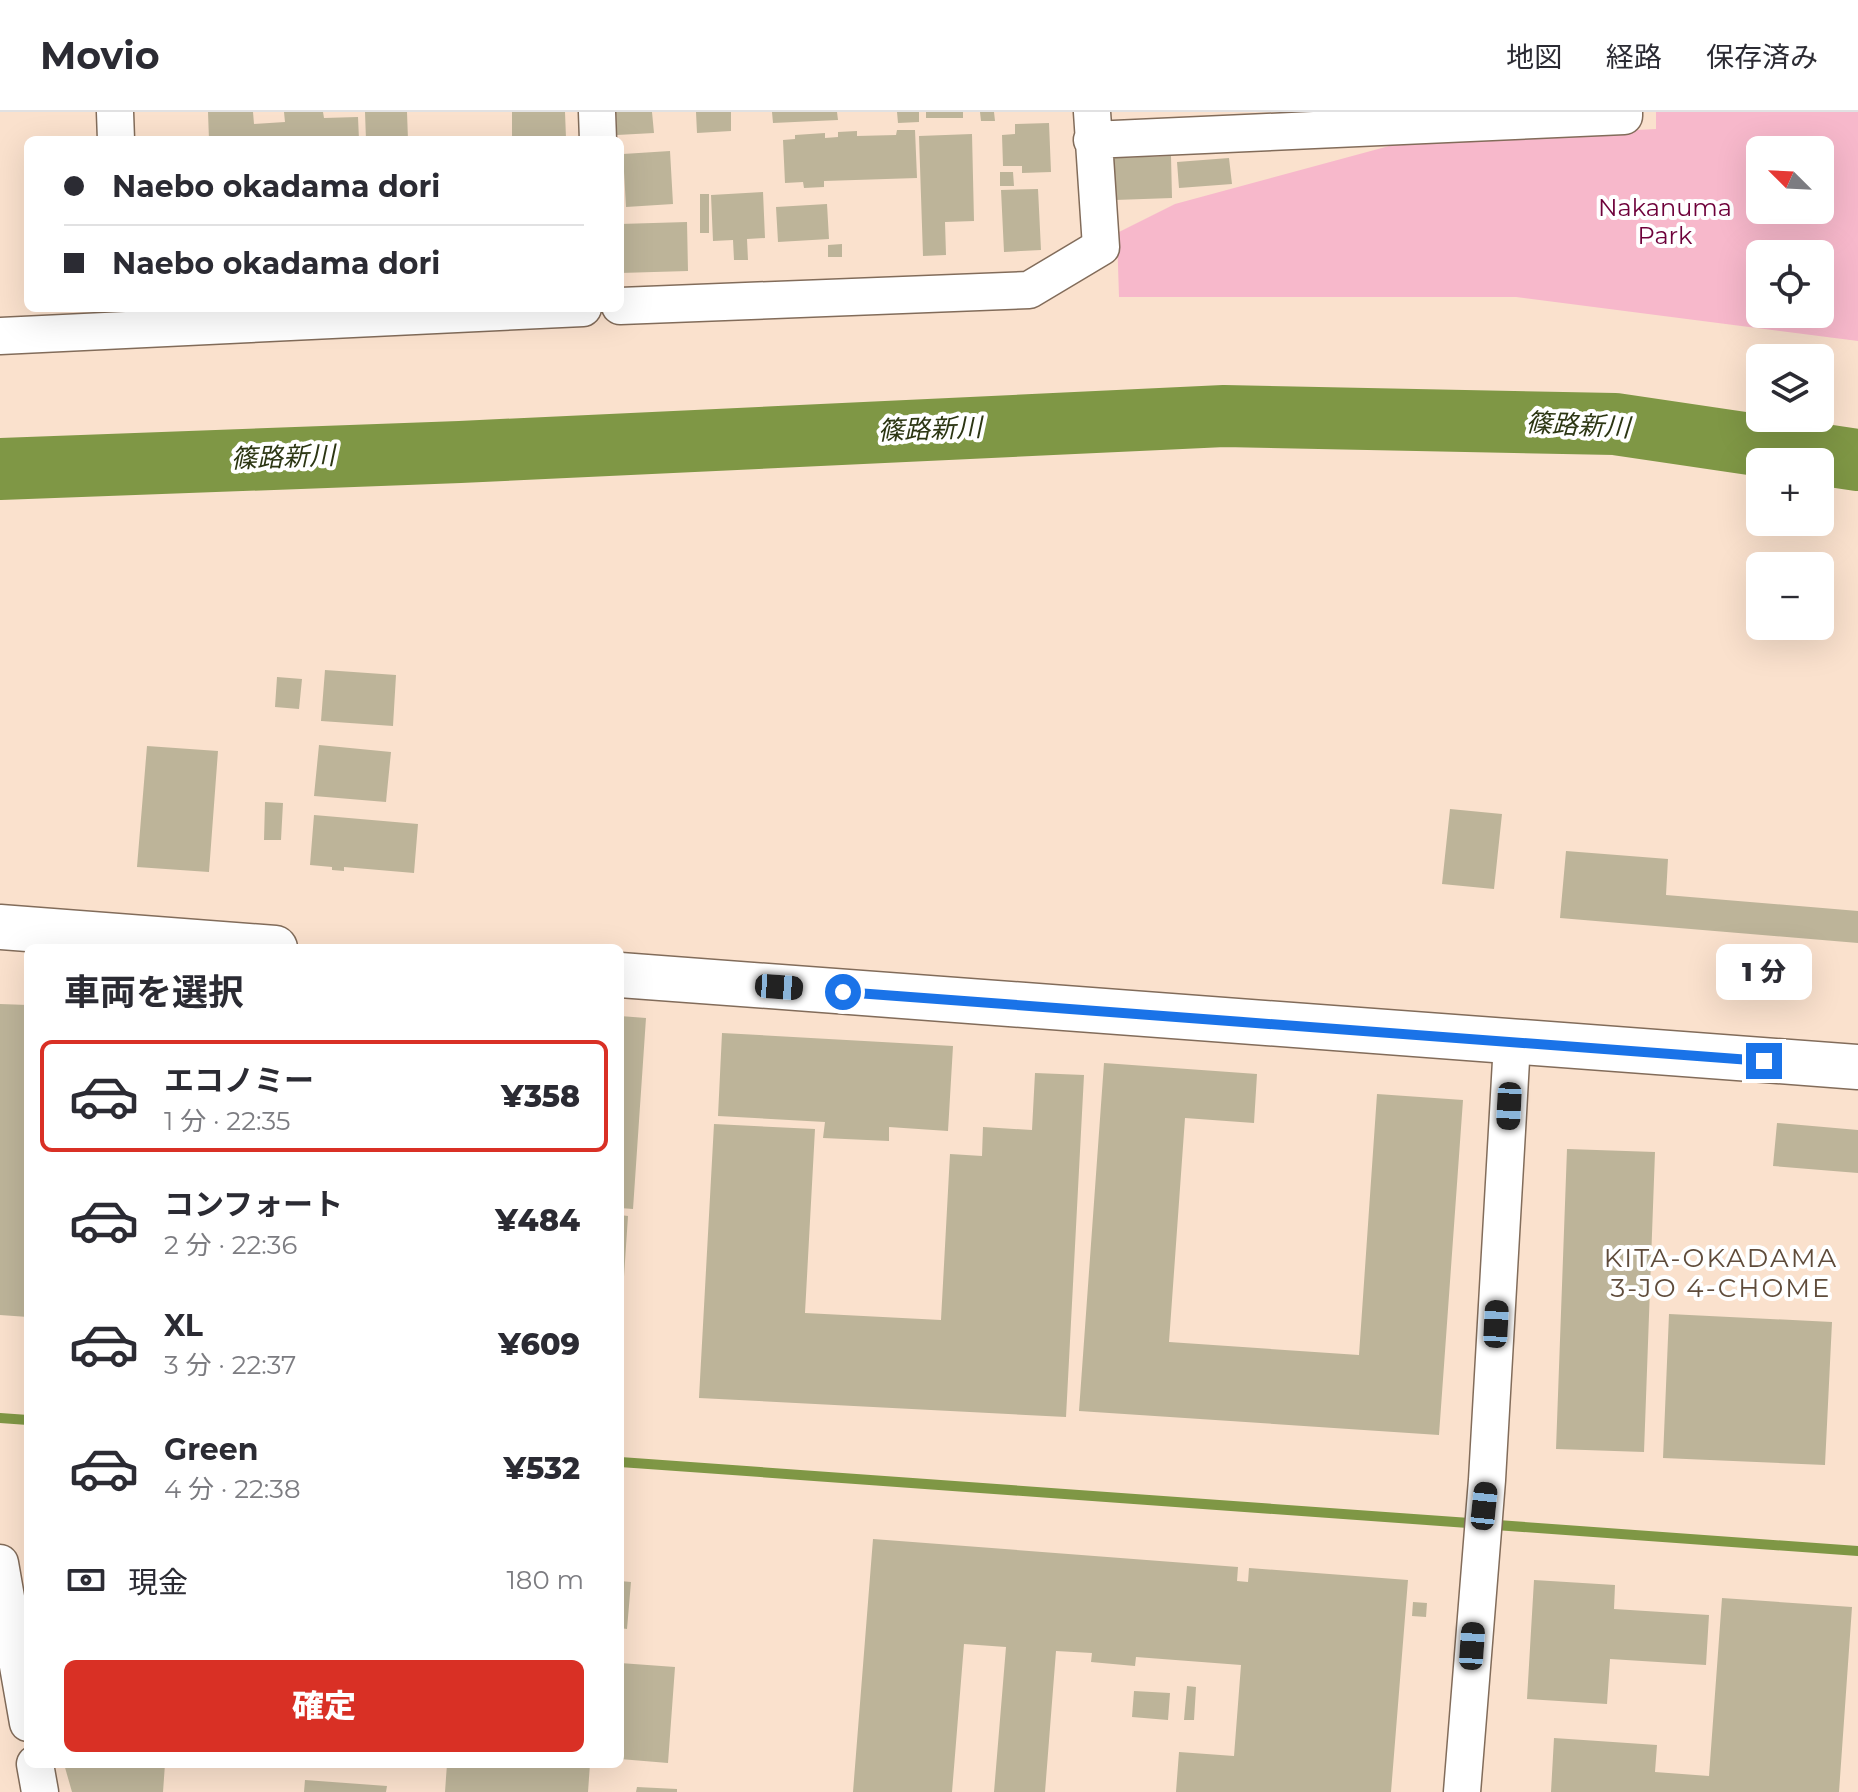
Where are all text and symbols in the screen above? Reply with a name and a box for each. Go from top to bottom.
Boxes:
text: Movio [40,32,160,79]
text: 地図 [1506,40,1562,74]
text: 経路 [1606,40,1662,74]
text: 保存済み [1706,40,1818,74]
north arrow [1746,136,1834,224]
map controls [1746,136,1834,640]
text: Naebo okadama dori [112,168,440,205]
park label: Nakanuma Park [1598,193,1732,250]
button: locate [1746,240,1834,328]
text: Naebo okadama dori [112,245,440,282]
button: layers [1746,344,1834,432]
water label: 篠路新川 [1525,406,1634,444]
water label: 篠路新川 [877,411,986,447]
water label: 篠路新川 [230,439,339,475]
button: + [1746,448,1834,536]
button: − [1746,552,1834,640]
callout: 1 分 [1716,945,1812,1001]
text: 1 分 [1742,956,1786,988]
text: 車両を選択 [64,970,244,1014]
car [754,973,804,1001]
route start [825,974,861,1010]
route end [1746,1043,1782,1079]
icon: car [68,1060,140,1132]
text: エコノミー [164,1062,314,1099]
text: ¥358 [501,1078,580,1115]
car [1496,1081,1522,1131]
text: 1 分 · 22:35 [164,1105,291,1137]
icon: car [68,1184,140,1256]
text: コンフォート [164,1186,343,1223]
text: ¥484 [495,1202,580,1239]
text: 2 分 · 22:36 [164,1229,297,1261]
district label: KITA-OKADAMA 3-JO 4-CHOME [1604,1242,1838,1304]
car [1483,1299,1509,1349]
text: XL [164,1307,203,1344]
icon: car [68,1308,140,1380]
text: ¥609 [498,1326,580,1363]
text: 3 分 · 22:37 [164,1349,296,1381]
text: Green [164,1431,258,1468]
icon: car [68,1432,140,1504]
text: ¥532 [503,1450,580,1487]
text: 4 分 · 22:38 [164,1473,300,1505]
car [1470,1481,1498,1531]
icon: cash [64,1558,108,1602]
text: 現金 [128,1564,188,1601]
text: 180 m [506,1564,584,1596]
car [1458,1621,1486,1671]
button: 確定 [64,1660,584,1752]

